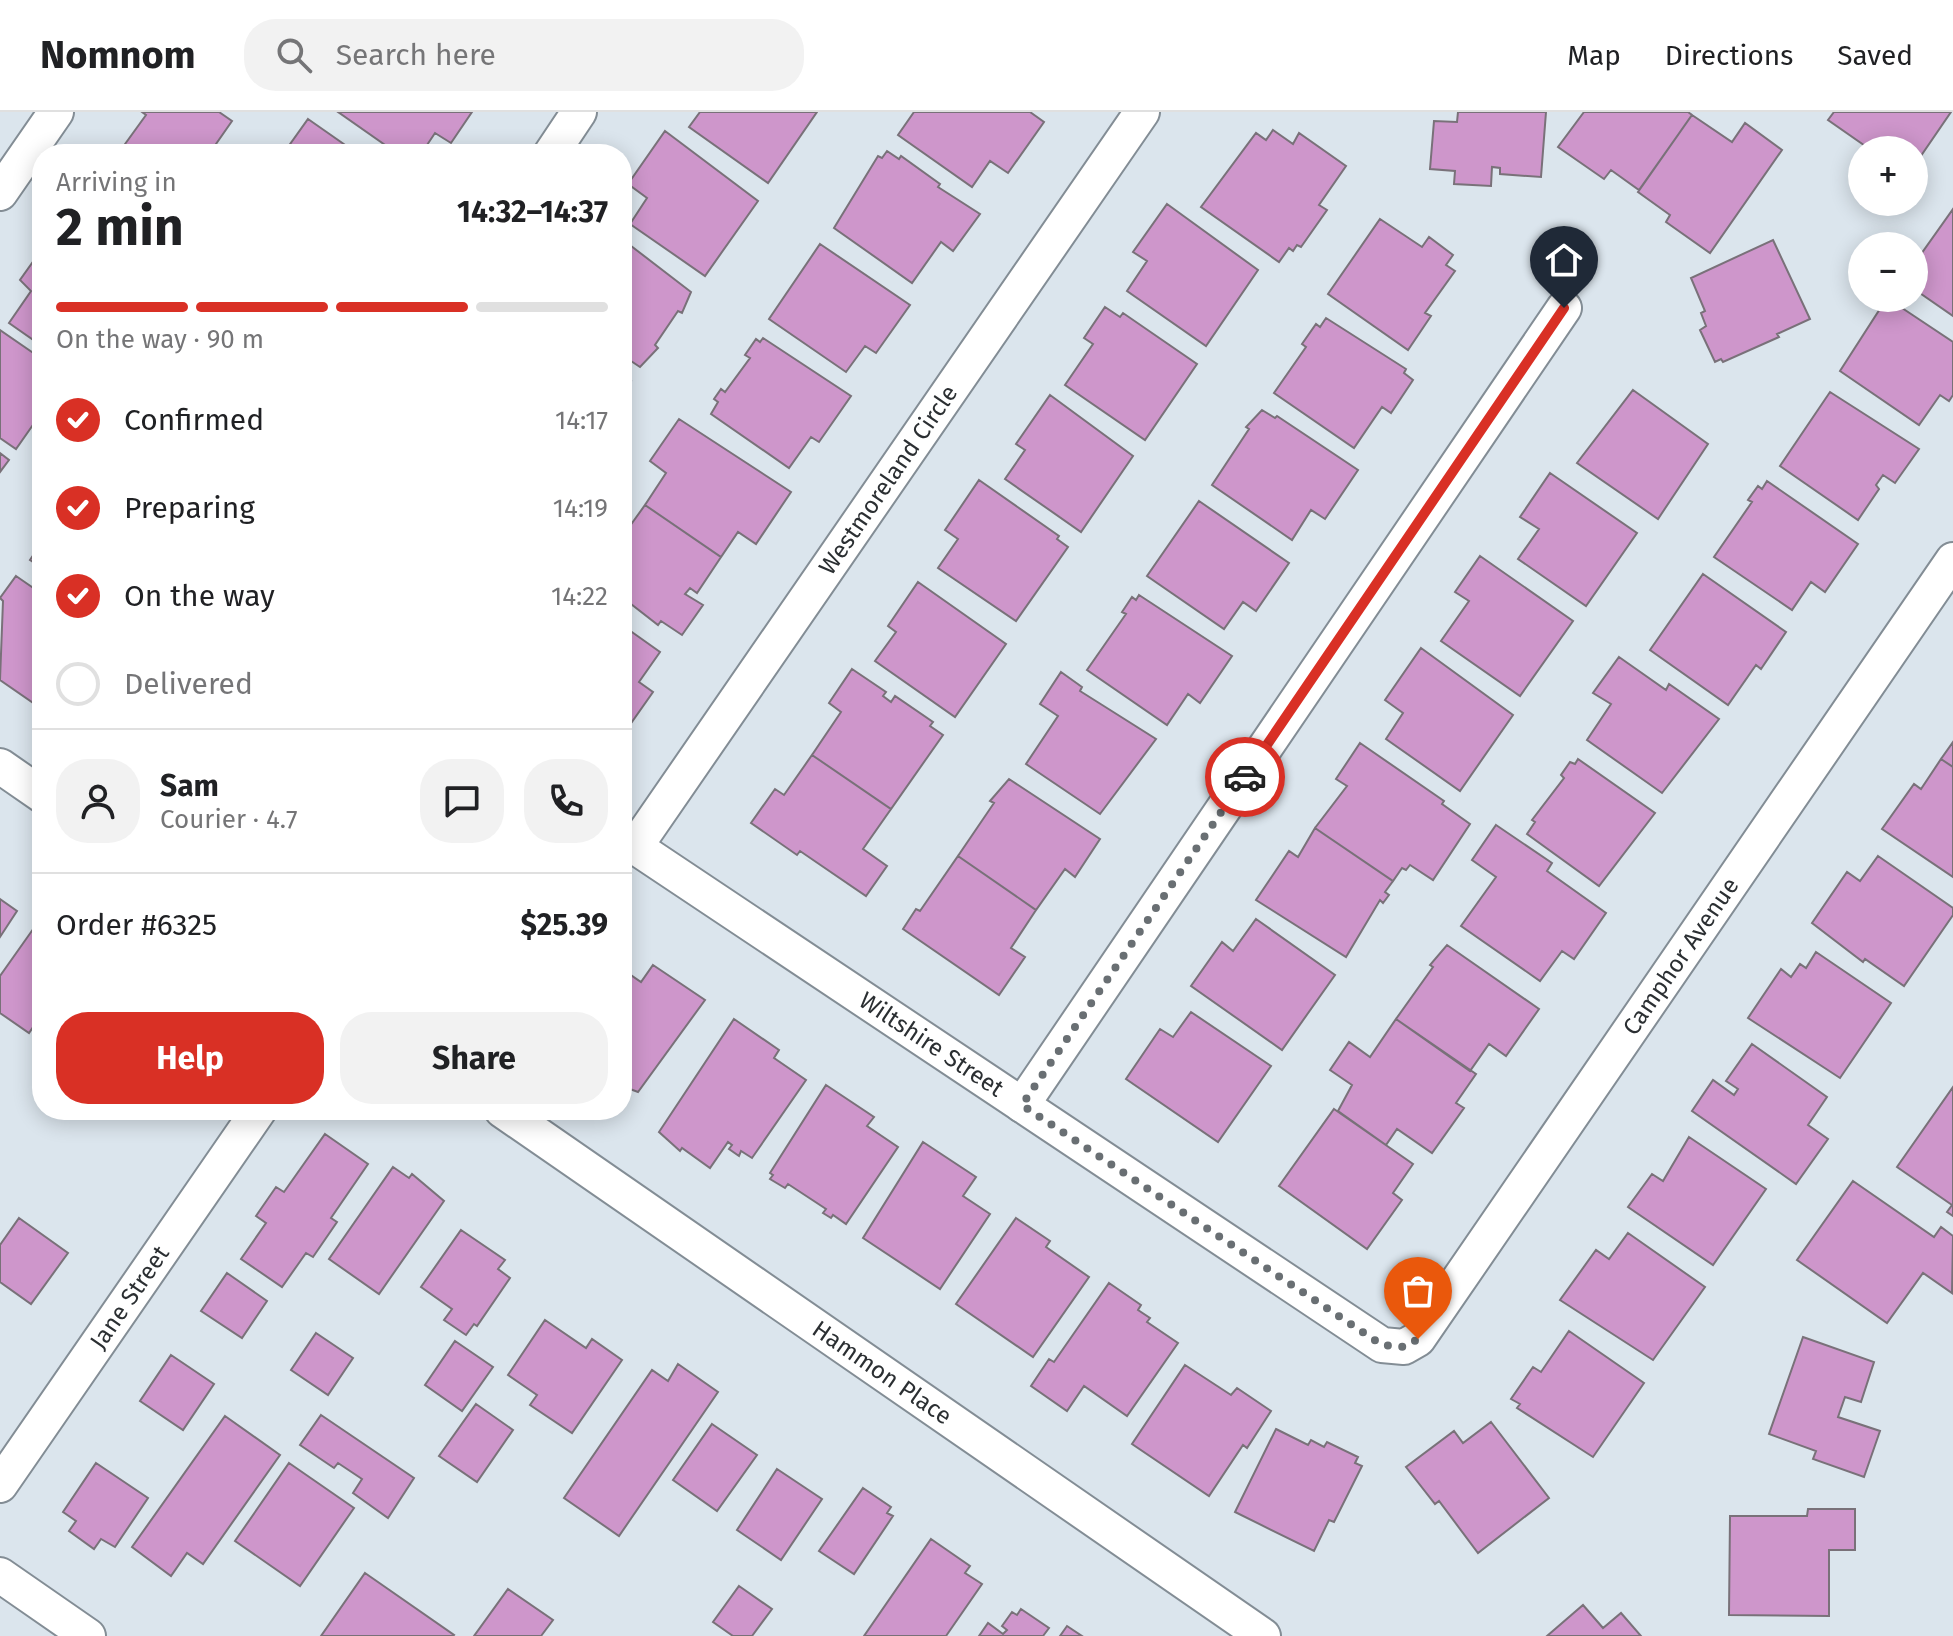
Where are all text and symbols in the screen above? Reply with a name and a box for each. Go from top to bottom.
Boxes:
search box [244,19,804,91]
text: Nomnom [40,32,196,78]
icon: search [272,33,316,77]
text: Search here [336,37,496,73]
text: Map [1567,39,1621,72]
text: Directions [1665,39,1793,72]
text: Saved [1837,39,1913,72]
map controls [1848,136,1928,312]
button: + [1848,136,1928,216]
text: Arriving in [56,167,177,198]
text: 14:32–14:37 [457,194,608,230]
text: 2 min [56,196,184,259]
pin [1530,226,1598,308]
button: − [1848,232,1928,312]
icon: home [1542,238,1586,282]
text: On the way · 90 m [56,324,264,355]
street label: Westmoreland Circle [813,380,963,580]
icon: check [56,398,100,442]
text: Confirmed [124,402,264,438]
text: 14:17 [555,405,608,436]
icon: check [56,486,100,530]
text: Preparing [124,490,255,526]
text: 14:19 [553,493,608,524]
icon: check [56,574,100,618]
text: On the way [124,578,275,614]
text: 14:22 [551,581,608,612]
text: Delivered [124,666,253,702]
courier [1205,737,1285,817]
icon: car [1223,755,1267,799]
button: person [56,759,140,843]
button: chat [420,759,504,843]
button: phone [524,759,608,843]
text: Sam [160,768,219,804]
text: Courier · 4.7 [160,804,298,835]
street label: Camphor Avenue [1617,872,1745,1040]
text: Order #6325 [56,907,217,943]
text: $25.39 [520,907,608,943]
street label: Wiltshire Street [854,986,1009,1103]
button: Help [56,1012,324,1104]
button: Share [340,1012,608,1104]
street label: Jane Street [84,1240,175,1354]
pin [1384,1257,1452,1339]
icon: bag [1396,1269,1440,1313]
street label: Hammon Place [807,1315,957,1430]

